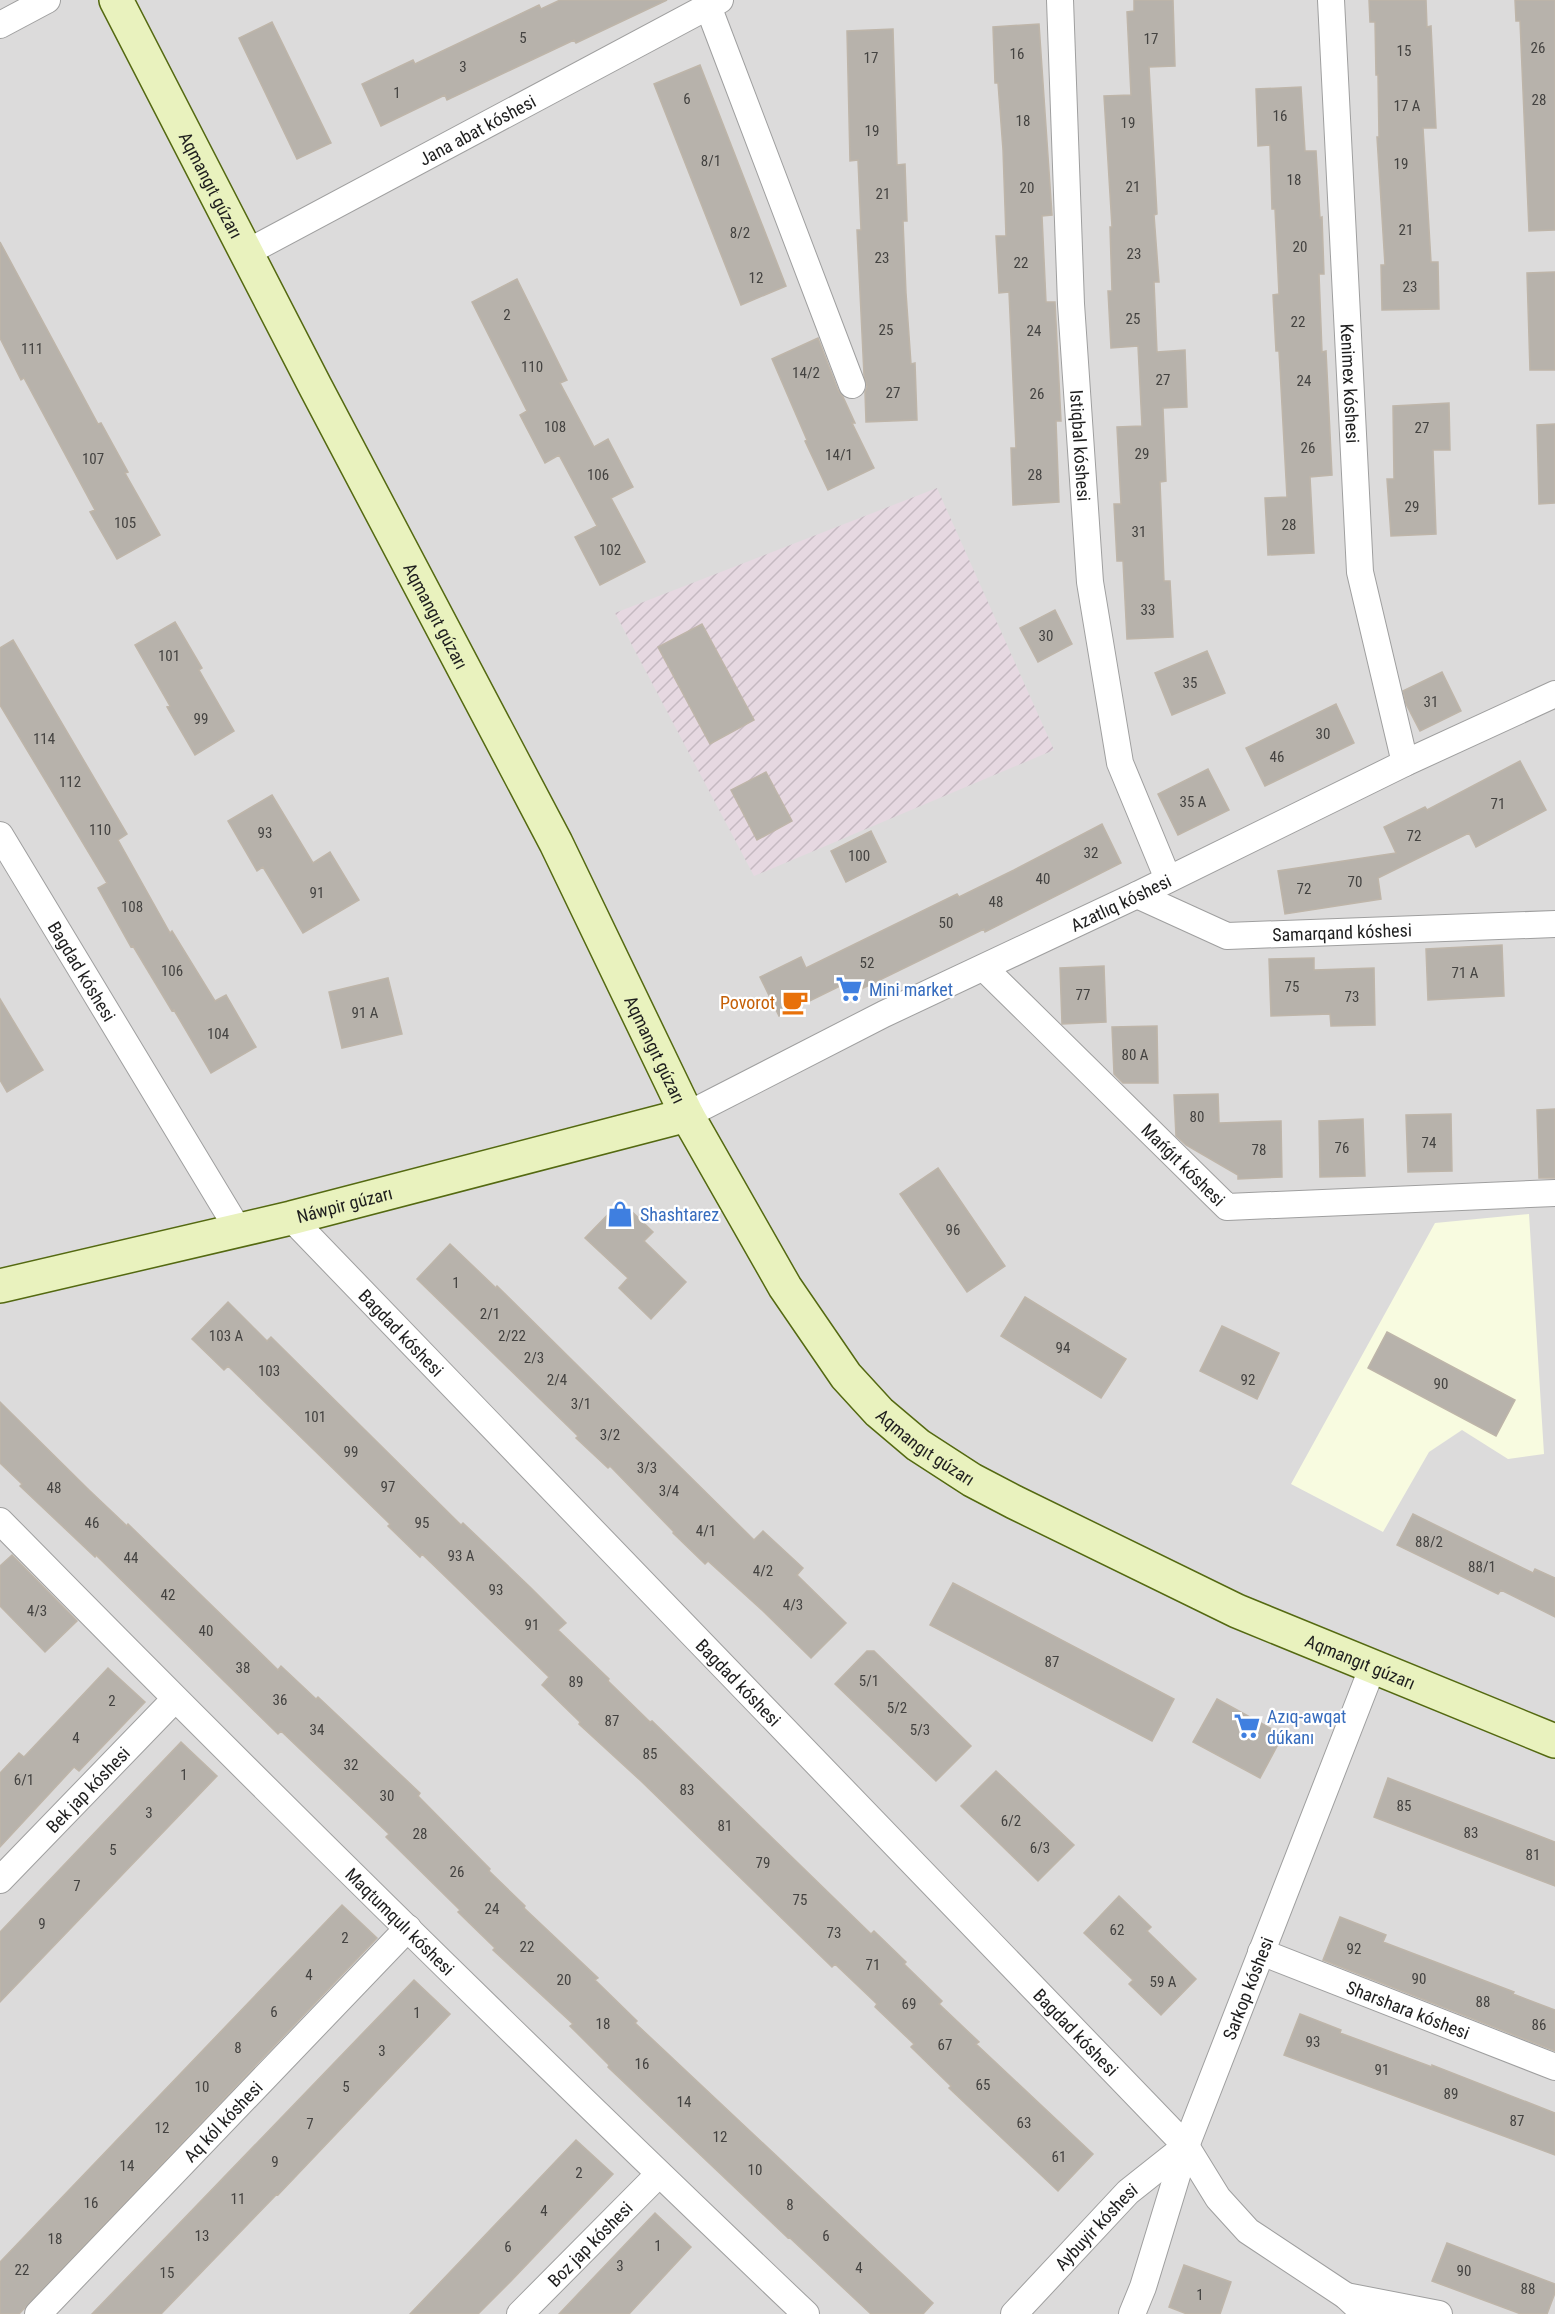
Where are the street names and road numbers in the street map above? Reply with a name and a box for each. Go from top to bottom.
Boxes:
street label: Jana abat kóshesi [415,90,539,169]
street label: Aqmangıt gúzarı [175,128,247,242]
street label: Kenimex kóshesi [1337,323,1364,444]
street label: Istiqbal kóshesi [1066,389,1095,502]
street label: Aqmangıt gúzarı [400,559,473,672]
street label: Azatlıq kóshesi [1067,869,1174,935]
street label: Bagdad kóshesi [44,917,120,1025]
street label: Samarqand kóshesi [1272,919,1412,945]
street label: Aqmangıt gúzarı [621,992,690,1107]
street label: Mańǵıt kóshesi [1138,1119,1230,1210]
street label: Náwpir gúzarı [294,1182,394,1227]
street label: Bagdad kóshesi [355,1285,448,1380]
street label: Aqmangıt gúzarı [872,1404,979,1490]
street label: Aqmangıt gúzarı [1302,1630,1419,1693]
street label: Bagdad kóshesi [692,1634,785,1730]
street label: Bek jap kóshesi [41,1742,134,1837]
street label: Maqtumqulı kóshesi [341,1863,459,1979]
street label: Sarkop kóshesi [1218,1934,1277,2043]
street label: Sharshara kóshesi [1344,1976,1473,2043]
street label: Bagdad kóshesi [1029,1984,1123,2080]
street label: Aq kól kóshesi [179,2076,266,2166]
street label: Aybuyir kóshesi [1050,2178,1141,2274]
street label: Boz jap kóshesi [543,2197,636,2291]

